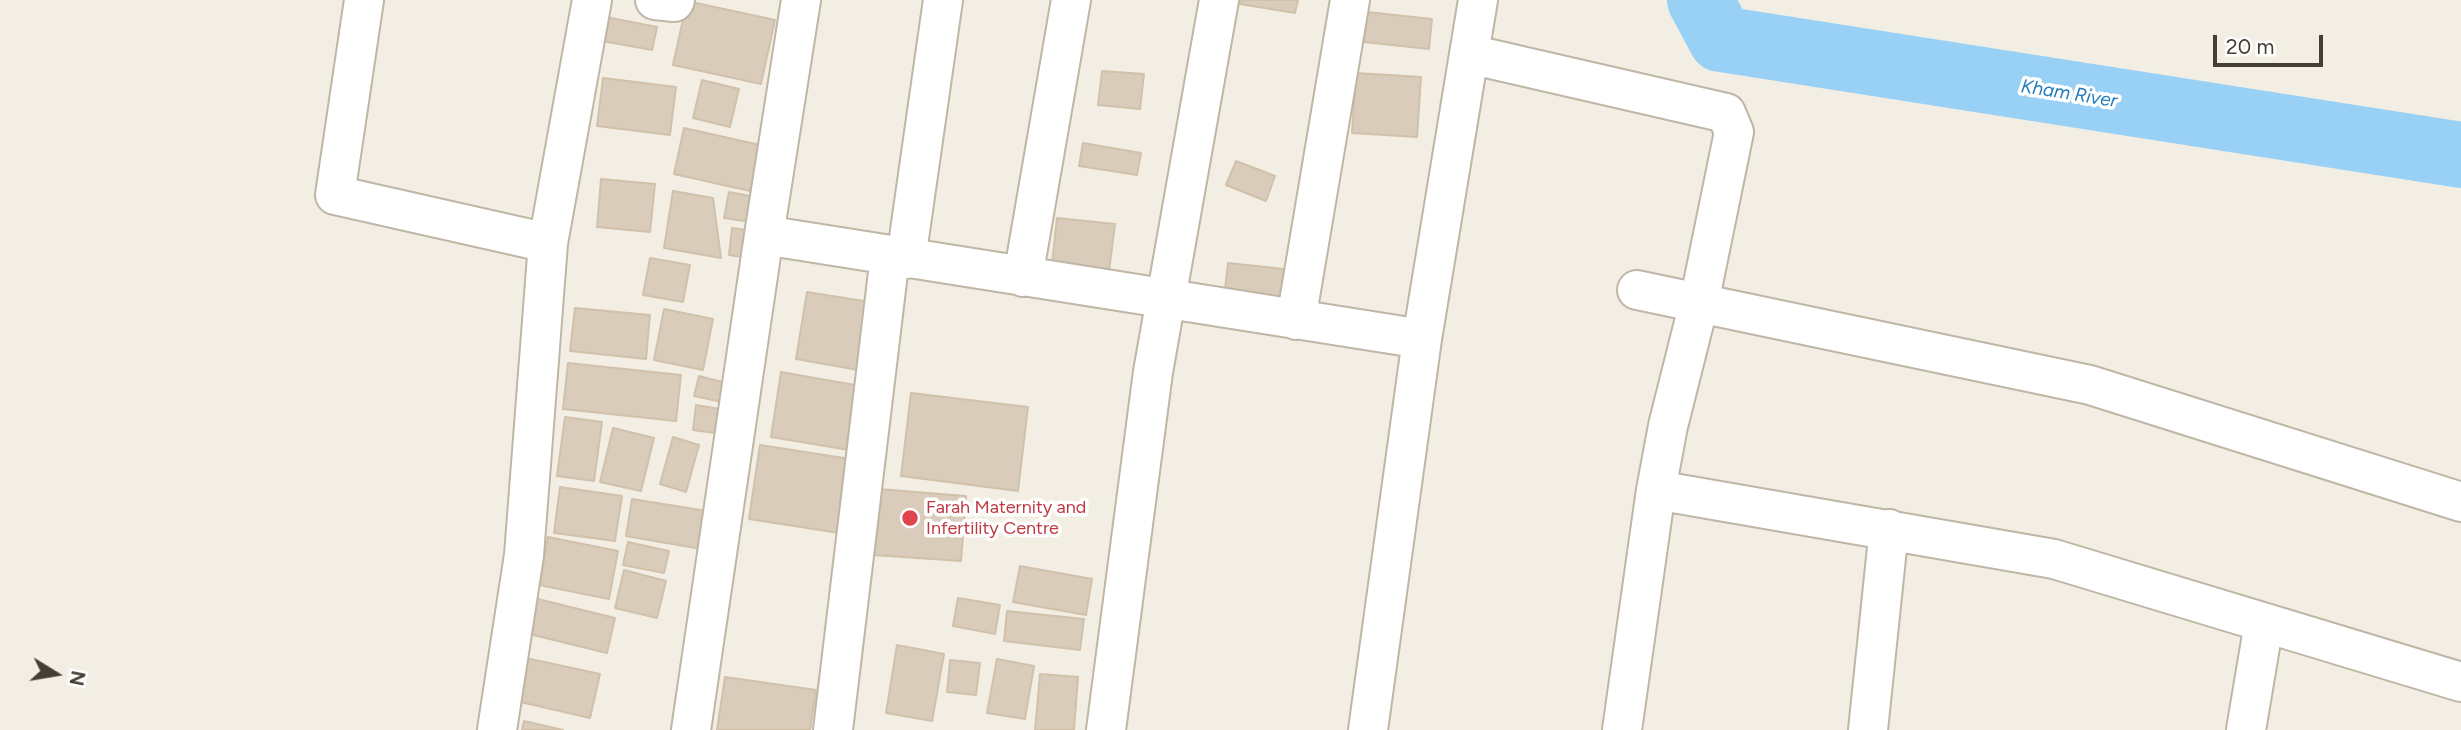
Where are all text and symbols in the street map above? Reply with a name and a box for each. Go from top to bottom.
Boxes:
scale bar [2216,21,2326,65]
text: 20 m [2226,34,2274,59]
water label: Kham River [2019,75,2119,113]
place label: Farah Maternity and Infertility Centre [926,497,1086,540]
marker: Farah Maternity and Infertility Centre [900,508,920,528]
north arrow [21,639,91,709]
text: N [64,669,90,688]

